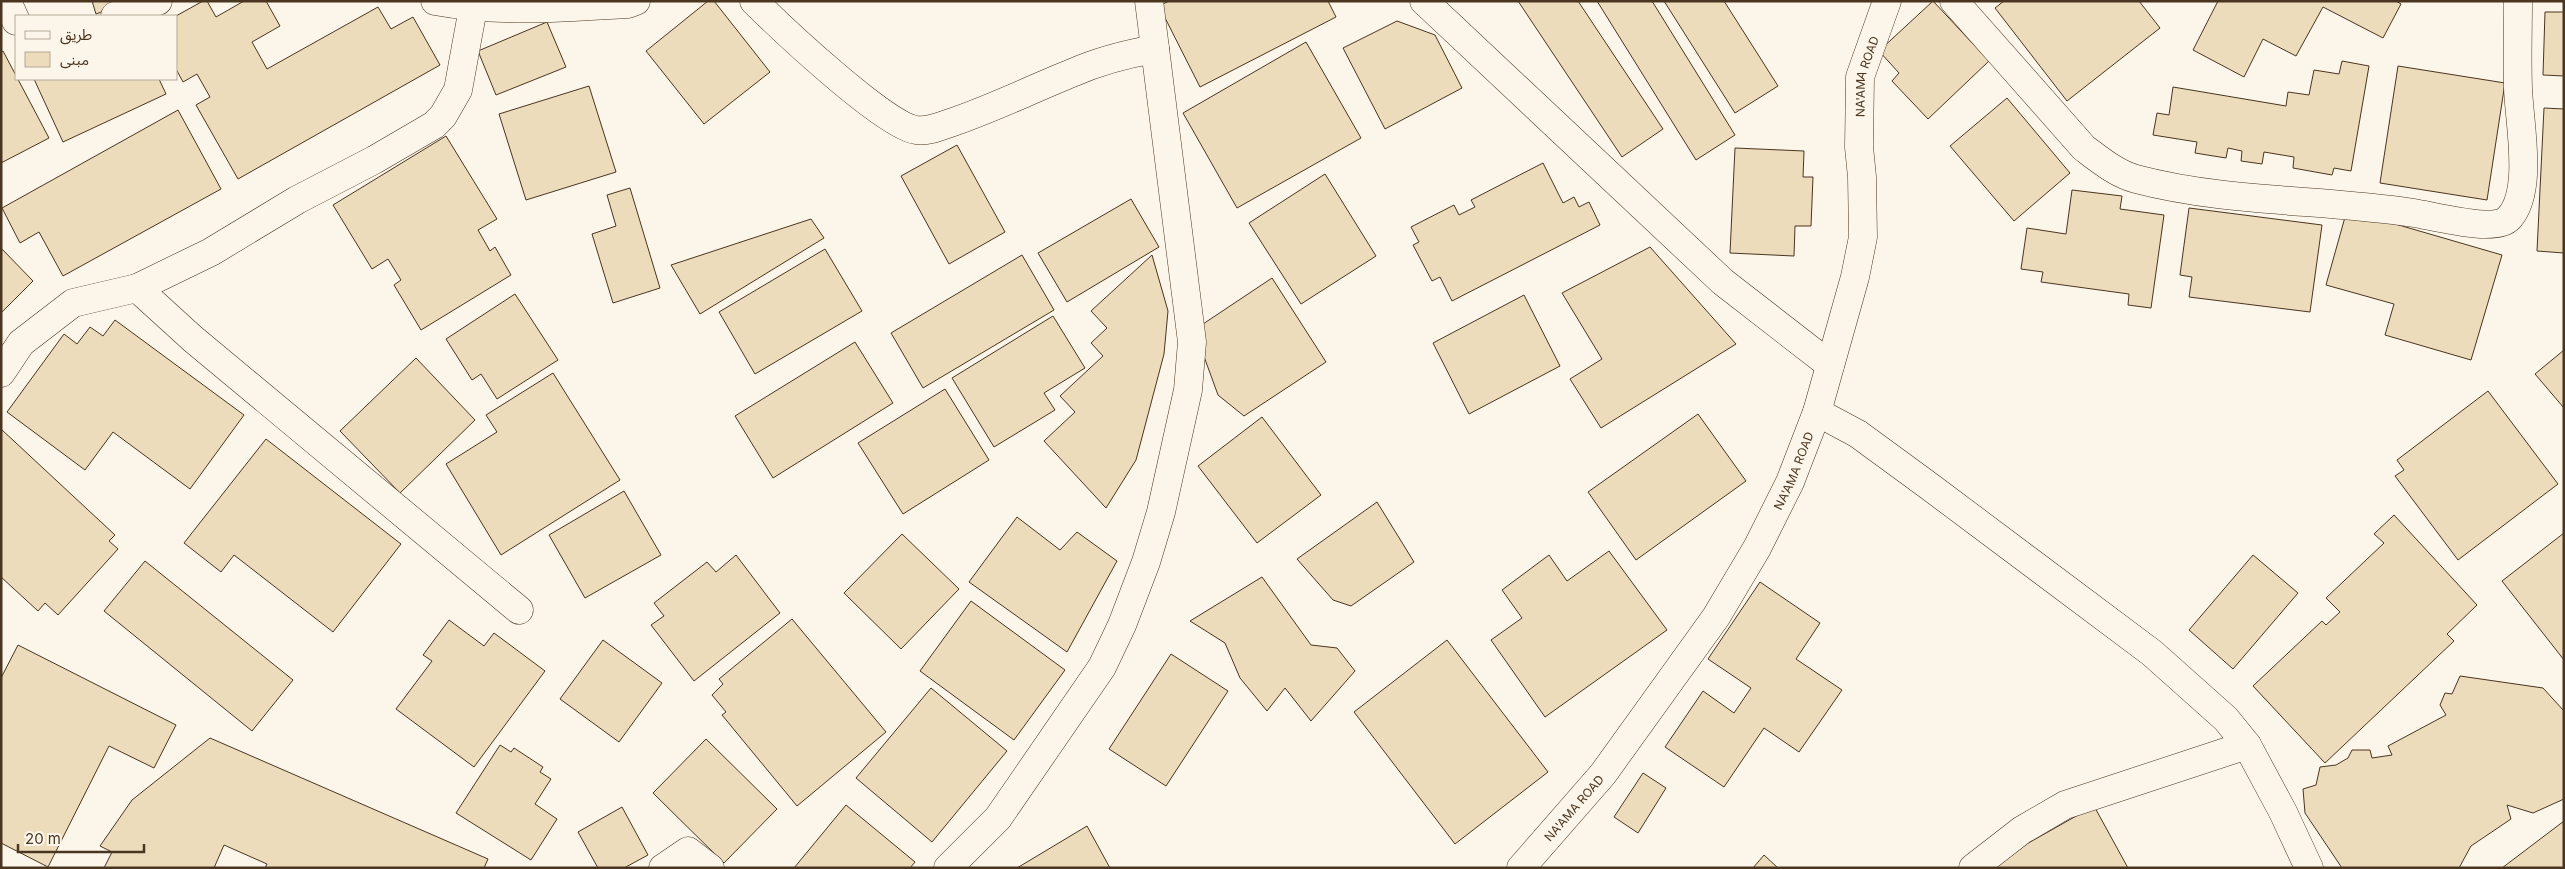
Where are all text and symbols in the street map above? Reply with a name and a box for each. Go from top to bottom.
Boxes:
legend [15,15,178,80]
text: طريق [60,25,92,45]
street label: NA'AMA ROAD [1852,34,1882,117]
text: مبنى [60,50,89,69]
street label: NA'AMA ROAD [1770,429,1816,512]
street label: NA'AMA ROAD [1541,771,1607,844]
scale bar [18,822,144,854]
text: 20 m [25,829,61,848]

